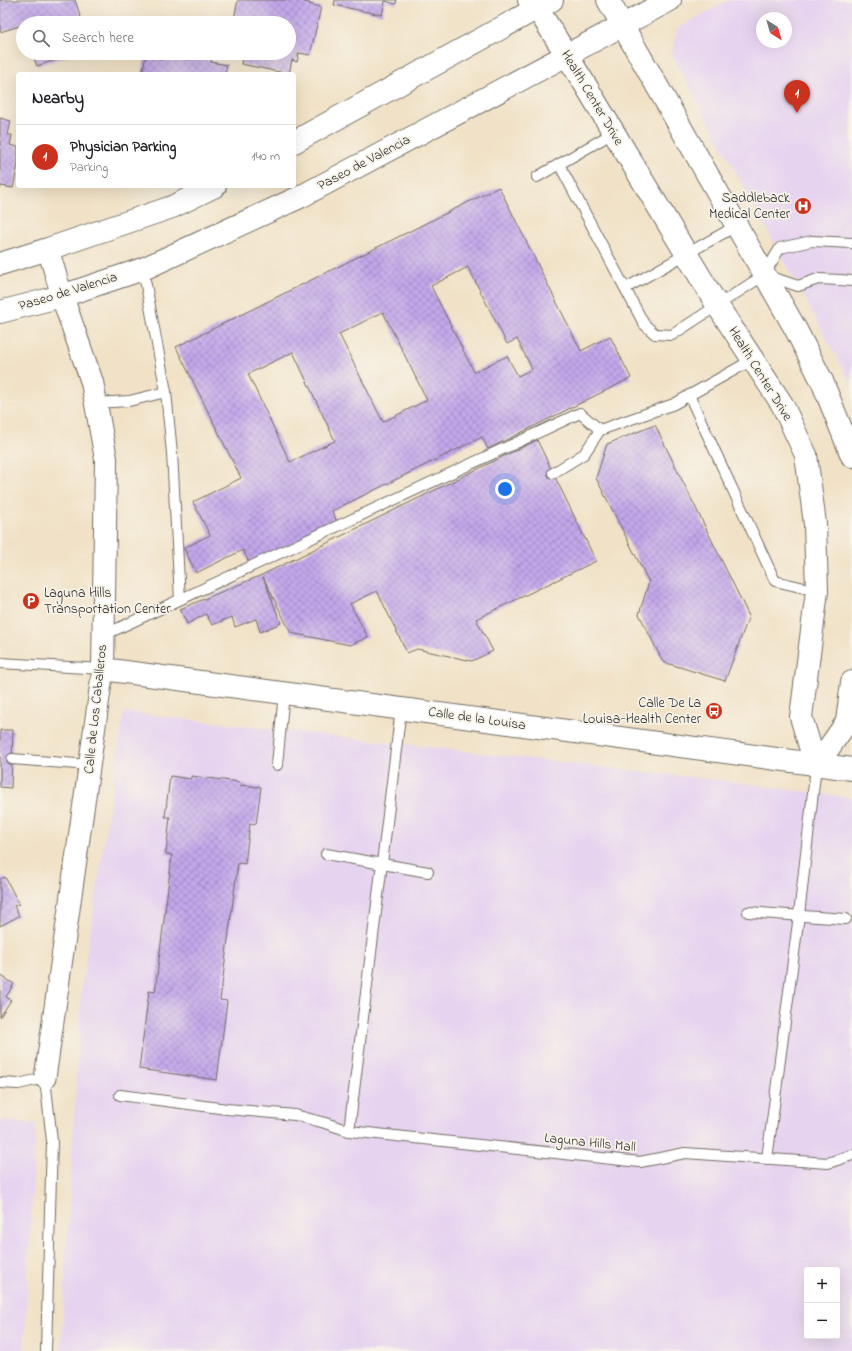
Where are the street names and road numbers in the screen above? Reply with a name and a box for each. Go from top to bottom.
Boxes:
street label: Health Center Drive [555,46,629,150]
street label: Paseo de Valencia [314,130,414,196]
street label: Paseo de Valencia [16,267,120,317]
street label: Health Center Drive [722,323,798,426]
street label: Calle de Los Caballeros [79,643,113,775]
street label: Calle de la Louisa [427,702,527,736]
street label: Laguna Hills Mall [543,1128,637,1159]

